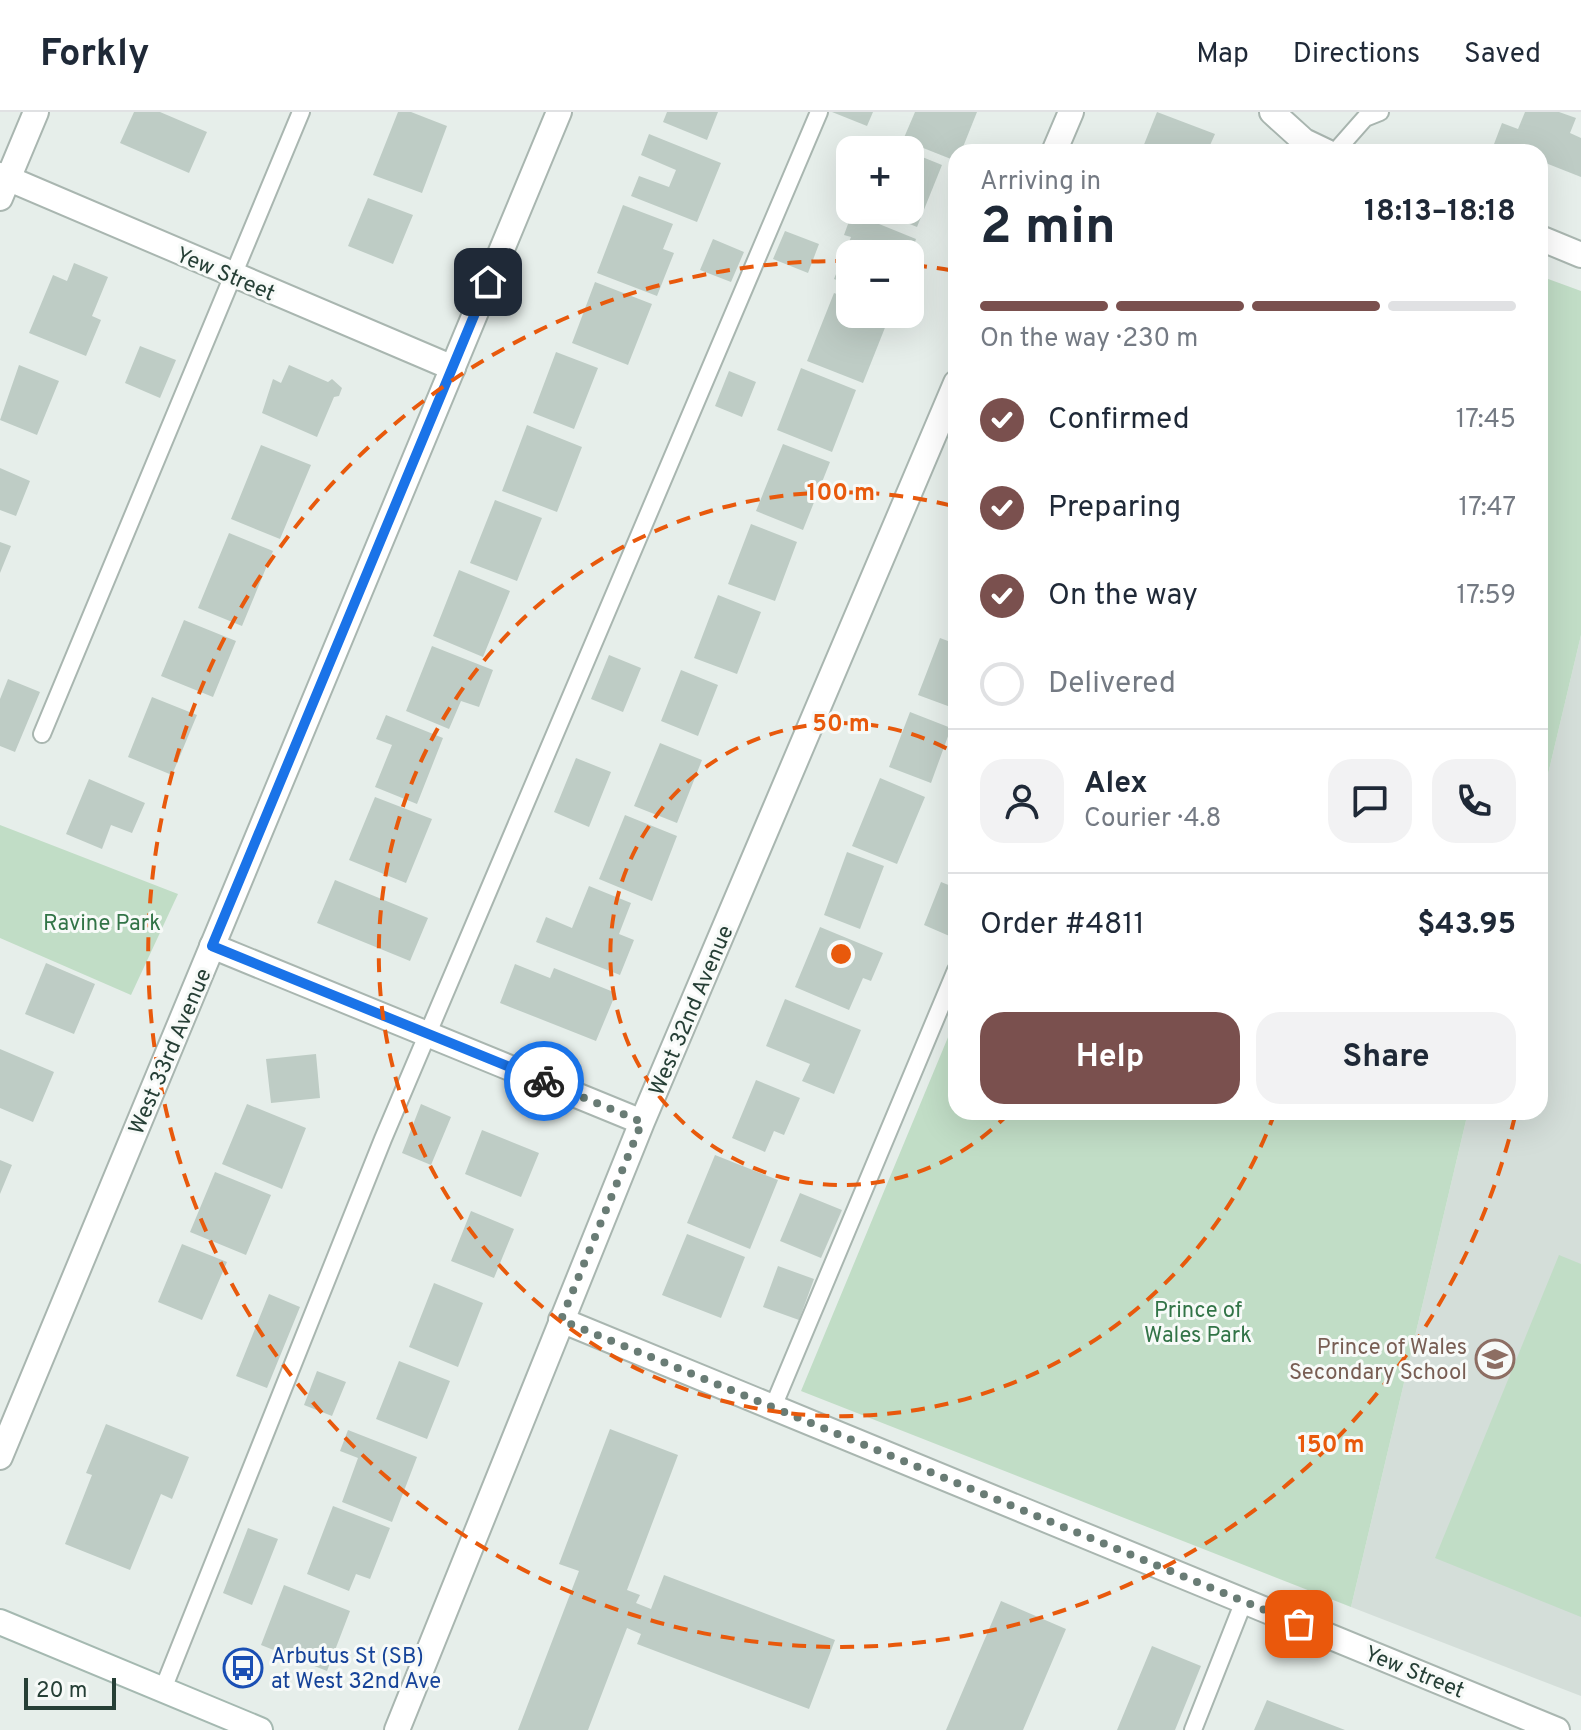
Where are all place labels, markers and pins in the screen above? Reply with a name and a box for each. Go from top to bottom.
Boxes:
pin [454,248,522,316]
centre of rings [827,940,855,968]
place label: Prince of Wales Secondary School [1289,1335,1467,1387]
school or university icon: Prince of Wales Secondary School [1474,1338,1516,1380]
pin [1265,1590,1333,1658]
place label: Arbutus St (SB) at West 32nd Ave [271,1644,441,1696]
bus stop icon: Arbutus St (SB) at West 32nd Ave [222,1647,264,1689]

